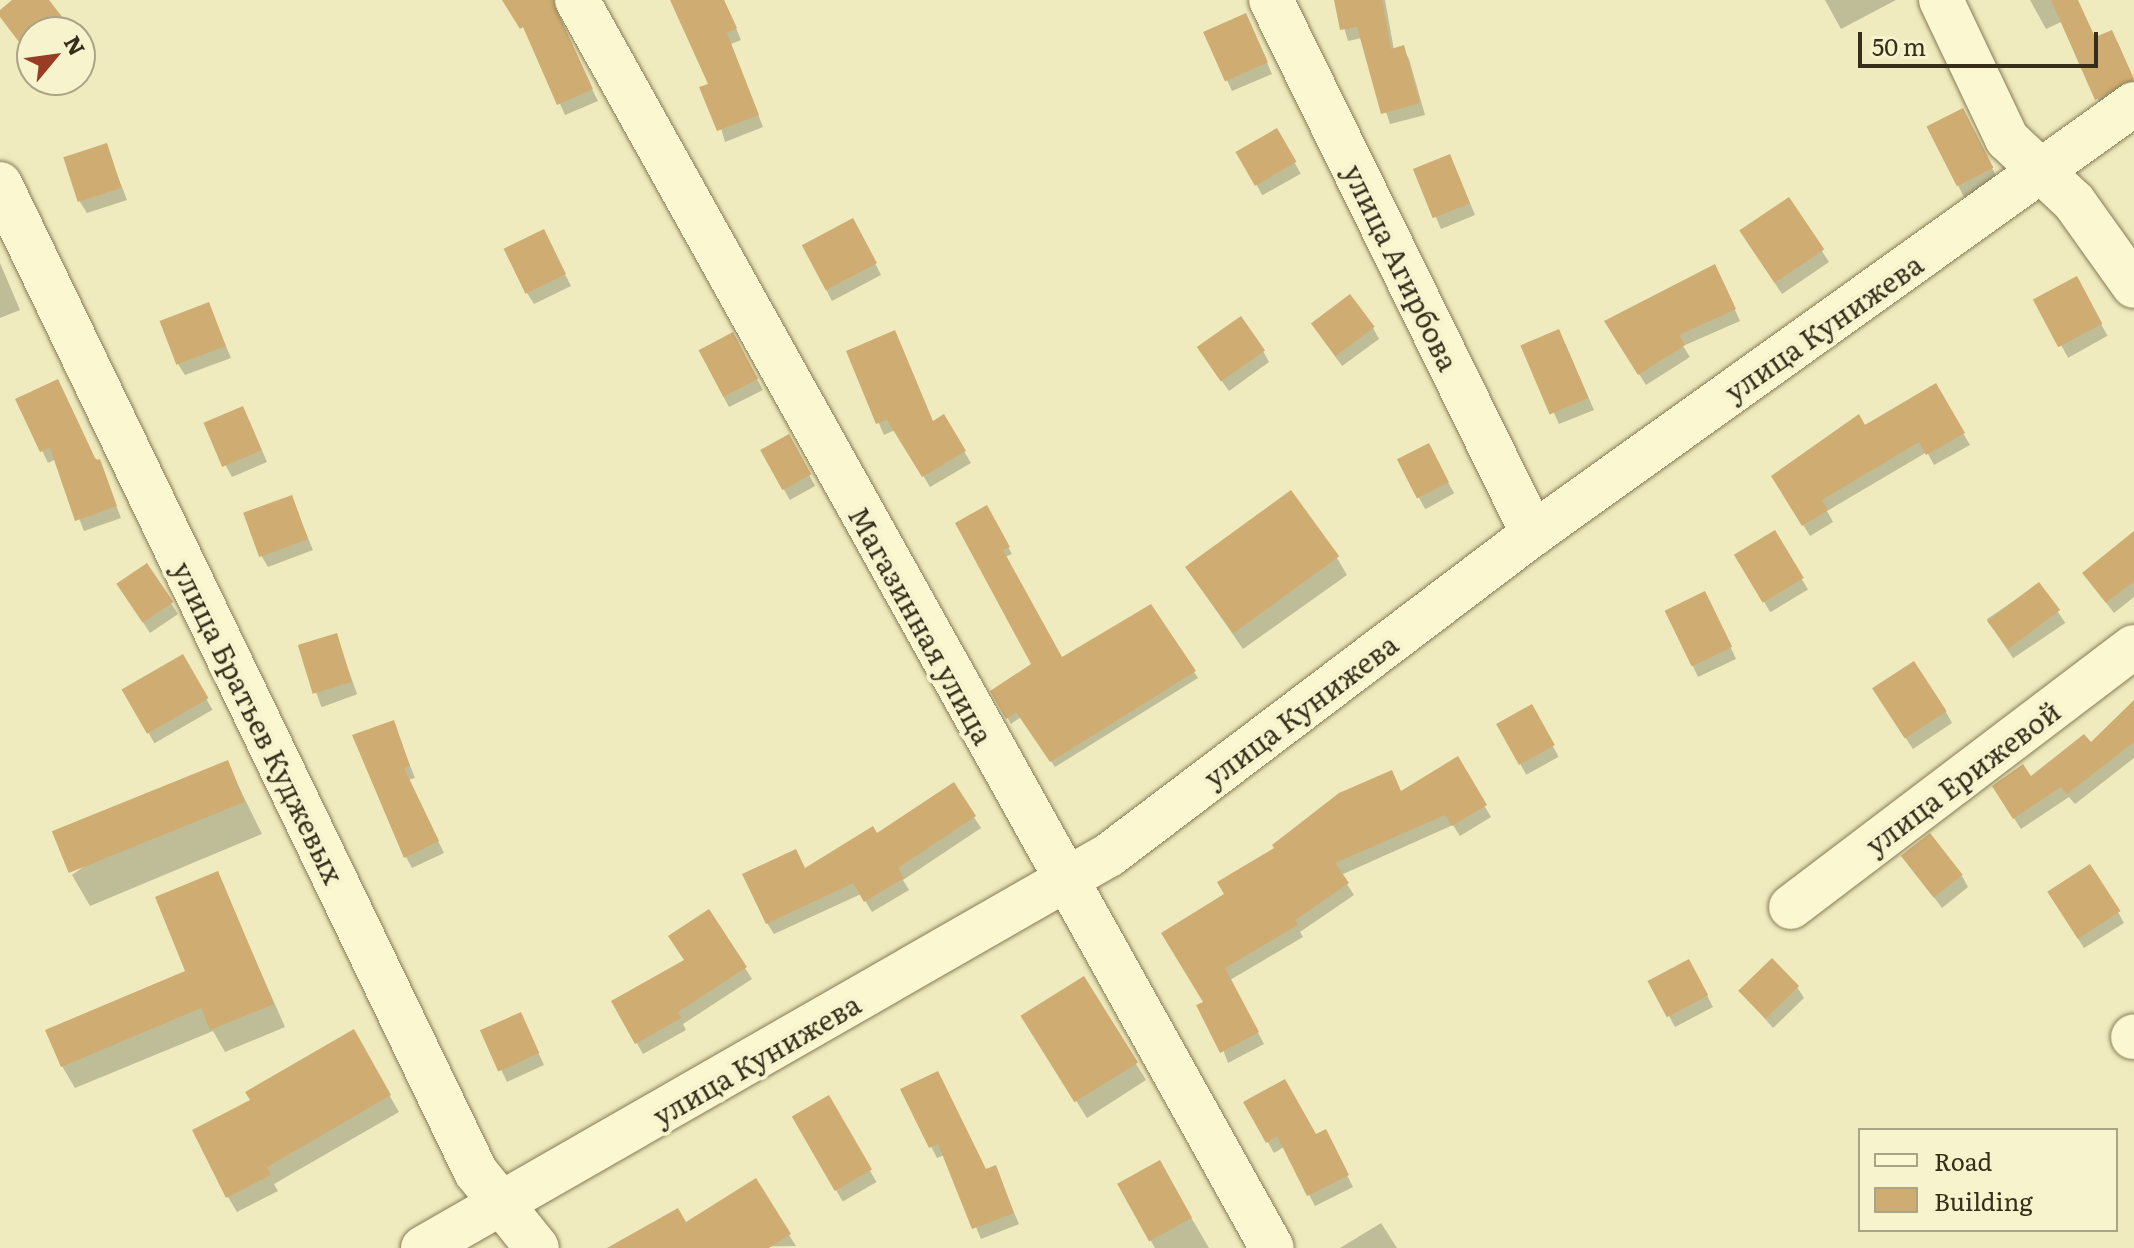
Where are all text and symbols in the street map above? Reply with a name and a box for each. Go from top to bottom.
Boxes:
north arrow [16,16,96,96]
scale bar [1862,16,2102,66]
text: 50 m [1872,28,1926,63]
text: N [57,29,95,61]
street label: улица Агирбова [1337,158,1467,376]
street label: улица Кунижева [1718,246,1928,408]
street label: Магазинная улица [843,500,1001,750]
street label: улица Братьев Куджевых [166,556,352,888]
street label: улица Кунижева [1196,626,1404,794]
street label: улица Ерижевой [1858,693,2066,861]
street label: улица Кунижева [646,986,866,1132]
legend [1858,1128,2118,1232]
text: Road [1934,1143,1992,1178]
text: Building [1934,1183,2033,1218]

